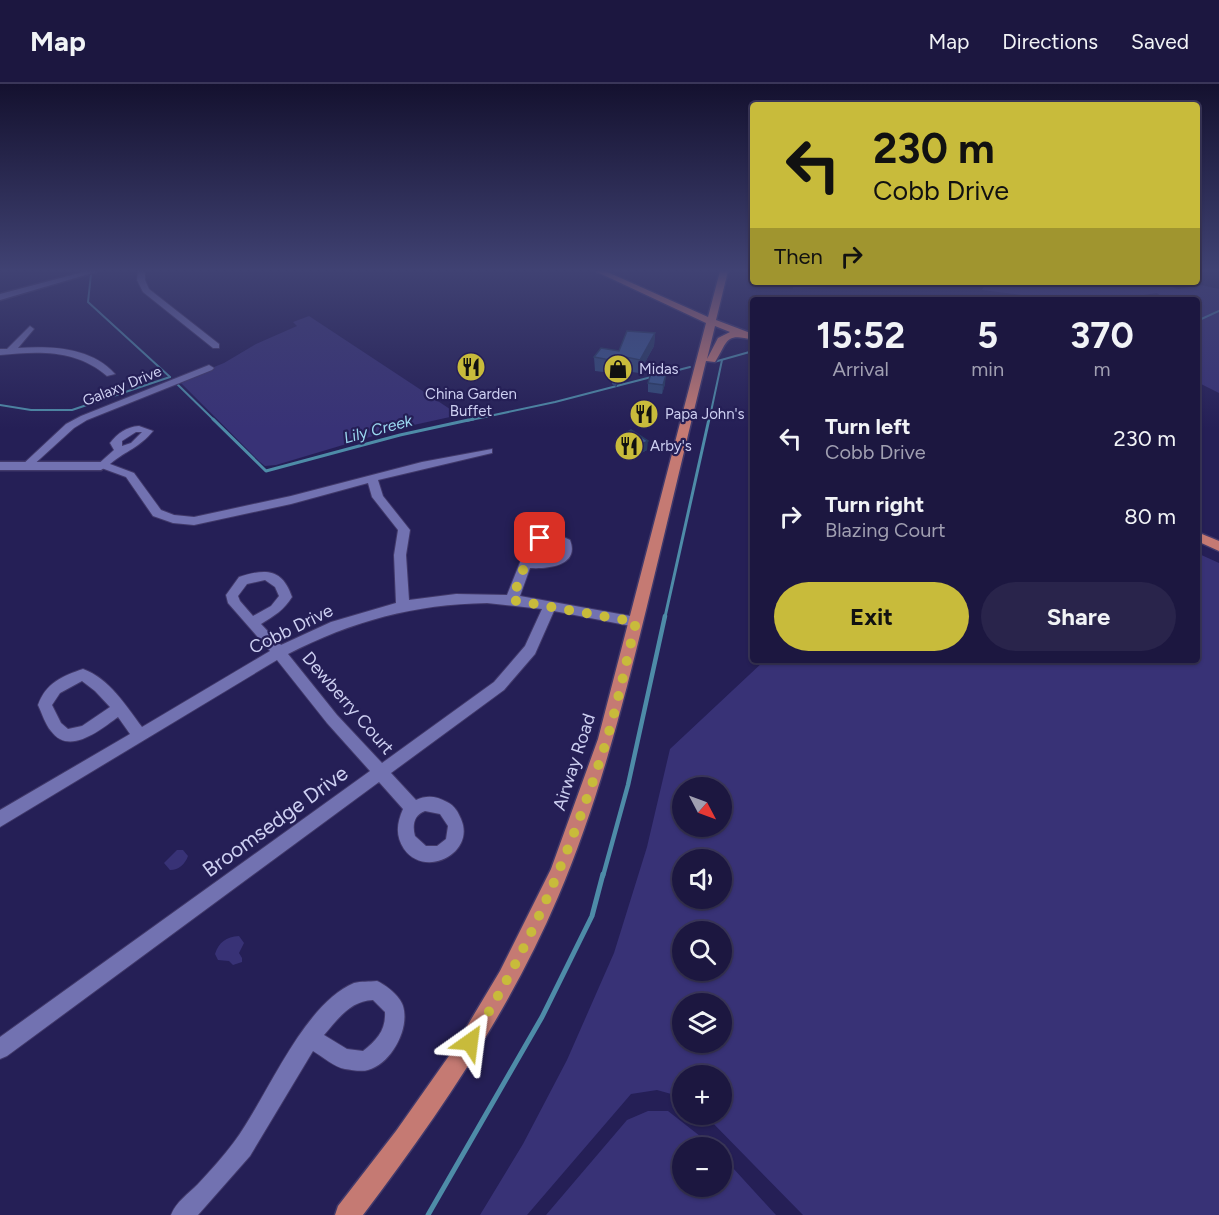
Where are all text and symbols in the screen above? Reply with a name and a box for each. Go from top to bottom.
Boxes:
text: Map [30,24,86,58]
text: Map [928,29,969,54]
text: Directions [1002,29,1098,54]
text: Saved [1131,29,1189,54]
text: 230 m [873,123,995,174]
icon: left [774,126,852,204]
text: Cobb Drive [873,174,1009,207]
icon: right [835,240,868,273]
text: Then [774,243,823,270]
text: 15:52 [816,314,905,357]
text: 5 [977,314,998,357]
text: 370 [1070,314,1134,357]
restaurant icon: China Garden Buffet [455,351,487,383]
shop icon: Midas [602,353,634,385]
text: Arrival [832,357,889,381]
text: min [971,357,1004,381]
text: m [1094,357,1111,381]
place label: Midas [639,360,679,378]
street label: Galaxy Drive [80,362,164,410]
place label: China Garden Buffet [425,385,517,420]
restaurant icon: Papa John's [628,398,660,430]
place label: Papa John's [665,405,745,423]
water label: Lily Creek [342,410,416,447]
text: Turn left [825,413,911,440]
icon: left [774,422,807,455]
text: 230 m [1113,425,1176,452]
restaurant icon: Arby's [613,430,645,462]
place label: Arby's [650,437,692,455]
text: Cobb Drive [825,440,926,464]
text: Turn right [825,491,924,518]
icon: right [774,500,807,533]
text: 80 m [1124,503,1176,530]
pin [514,512,565,563]
text: Blazing Court [825,518,946,542]
icon: arrive [523,521,556,554]
button: Exit [774,582,969,651]
button: Share [981,582,1176,651]
street label: Cobb Drive [245,599,337,659]
street label: Dewberry Court [297,647,399,759]
street label: Airway Road [548,711,600,813]
street label: Broomsedge Drive [198,760,352,882]
north arrow [672,777,732,837]
map controls [672,777,732,1197]
button: sound [672,849,732,909]
button: search [672,921,732,981]
button: layers [672,993,732,1053]
position arrow [438,1010,502,1074]
button: + [672,1065,732,1125]
button: − [672,1137,732,1197]

